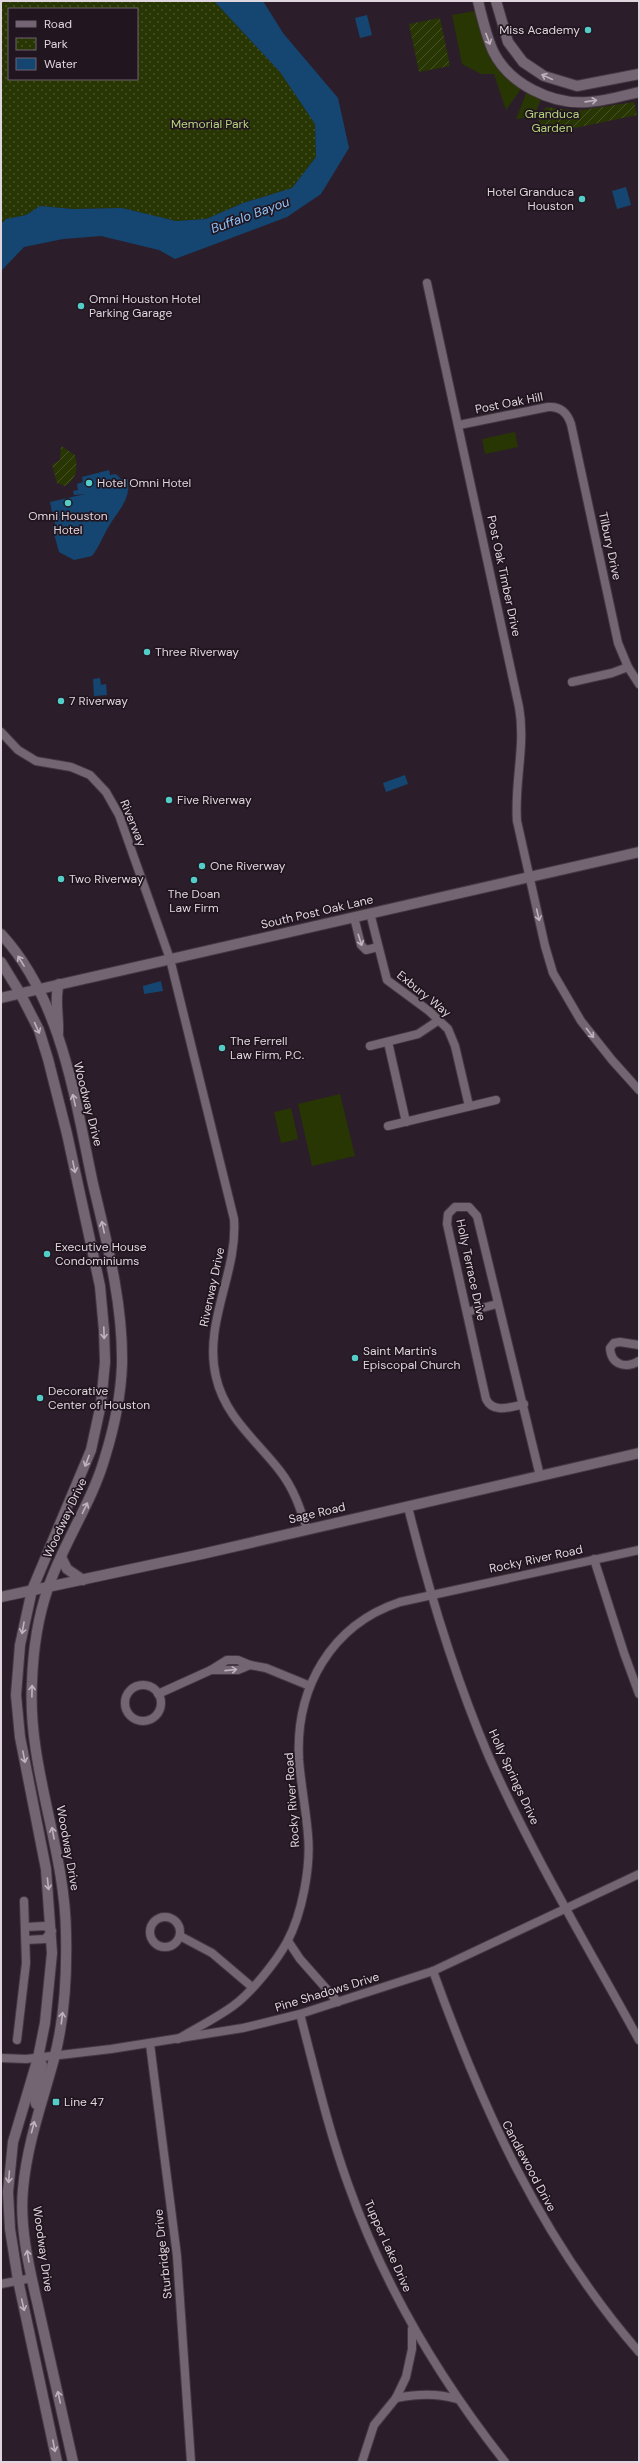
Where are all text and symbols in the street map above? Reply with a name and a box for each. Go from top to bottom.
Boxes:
legend [8,8,138,80]
text: Road [44,16,72,32]
place label: Miss Academy [499,22,580,38]
marker: Miss Academy [583,25,593,35]
one-way arrow [485,32,493,44]
text: Park [44,36,68,52]
text: Water [44,56,78,72]
one-way arrow [541,72,553,80]
one-way arrow [584,97,597,105]
park label: Granduca Garden [525,106,579,136]
park label: Memorial Park [171,116,249,132]
place label: Hotel Granduca Houston [487,184,574,214]
water label: Buffalo Bayou [208,193,292,237]
marker: Hotel Granduca Houston [577,194,587,204]
place label: Omni Houston Hotel Parking Garage [89,291,201,321]
marker: Omni Houston Hotel Parking Garage [76,301,86,311]
street label: Post Oak Hill [474,389,544,417]
place label: Hotel Omni Hotel [97,475,191,491]
marker: Hotel Omni Hotel [84,478,94,488]
marker: Omni Houston Hotel [63,498,73,508]
place label: Omni Houston Hotel [28,508,108,538]
street label: Tilbury Drive [595,510,625,582]
street label: Post Oak Timber Drive [483,514,525,638]
place label: Three Riverway [155,644,239,660]
marker: Three Riverway [142,647,152,657]
place label: 7 Riverway [69,693,128,709]
marker: 7 Riverway [56,696,66,706]
place label: Five Riverway [177,792,252,808]
marker: Five Riverway [164,795,174,805]
street label: Riverway [116,797,150,849]
place label: One Riverway [210,858,286,874]
marker: One Riverway [197,861,207,871]
place label: Two Riverway [69,871,144,887]
marker: Two Riverway [56,874,66,884]
marker: The Doan Law Firm [189,875,199,885]
place label: The Doan Law Firm [168,886,220,916]
street label: South Post Oak Lane [259,891,375,933]
one-way arrow [535,909,542,922]
one-way arrow [357,934,364,947]
one-way arrow [17,956,25,967]
street label: Exbury Way [394,967,455,1021]
one-way arrow [34,1022,41,1034]
one-way arrow [586,1027,594,1038]
place label: The Ferrell Law Firm, P.C. [230,1033,304,1063]
marker: The Ferrell Law Firm, P.C. [217,1043,227,1053]
street label: Woodway Drive [70,1060,106,1148]
one-way arrow [70,1094,77,1107]
one-way arrow [71,1160,79,1173]
street label: Holly Terrace Drive [452,1218,490,1323]
one-way arrow [98,1221,106,1234]
place label: Executive House Condominiums [55,1239,147,1269]
street label: Riverway Drive [196,1246,228,1328]
marker: Executive House Condominiums [42,1249,52,1259]
one-way arrow [100,1326,108,1339]
place label: Saint Martin's Episcopal Church [363,1343,461,1373]
marker: Saint Martin's Episcopal Church [350,1353,360,1363]
place label: Decorative Center of Houston [48,1383,150,1413]
marker: Decorative Center of Houston [35,1393,45,1403]
one-way arrow [82,1455,90,1467]
street label: Woodway Drive [40,1475,91,1561]
street label: Sage Road [287,1499,347,1527]
one-way arrow [82,1503,89,1515]
street label: Rocky River Road [488,1541,584,1577]
one-way arrow [19,1621,27,1634]
one-way arrow [224,1667,237,1674]
one-way arrow [28,1685,36,1698]
street label: Holly Springs Drive [485,1727,543,1827]
one-way arrow [20,1750,28,1763]
street label: Rocky River Road [281,1752,303,1848]
street label: Woodway Drive [53,1804,83,1892]
one-way arrow [49,1827,57,1840]
one-way arrow [44,1878,52,1891]
street label: Pine Shadows Drive [273,1968,381,2015]
one-way arrow [58,2012,66,2025]
place label: Line 47 [64,2094,104,2110]
marker: Line 47 [51,2097,61,2107]
street label: Candlewood Drive [498,2118,560,2215]
one-way arrow [30,2121,37,2134]
one-way arrow [5,2170,12,2183]
street label: Tupper Lake Drive [360,2197,416,2295]
street label: Woodway Drive [29,2205,57,2293]
street label: Sturbridge Drive [150,2208,176,2300]
one-way arrow [24,2250,32,2263]
one-way arrow [20,2299,28,2312]
one-way arrow [54,2390,62,2403]
one-way arrow [51,2439,59,2452]

